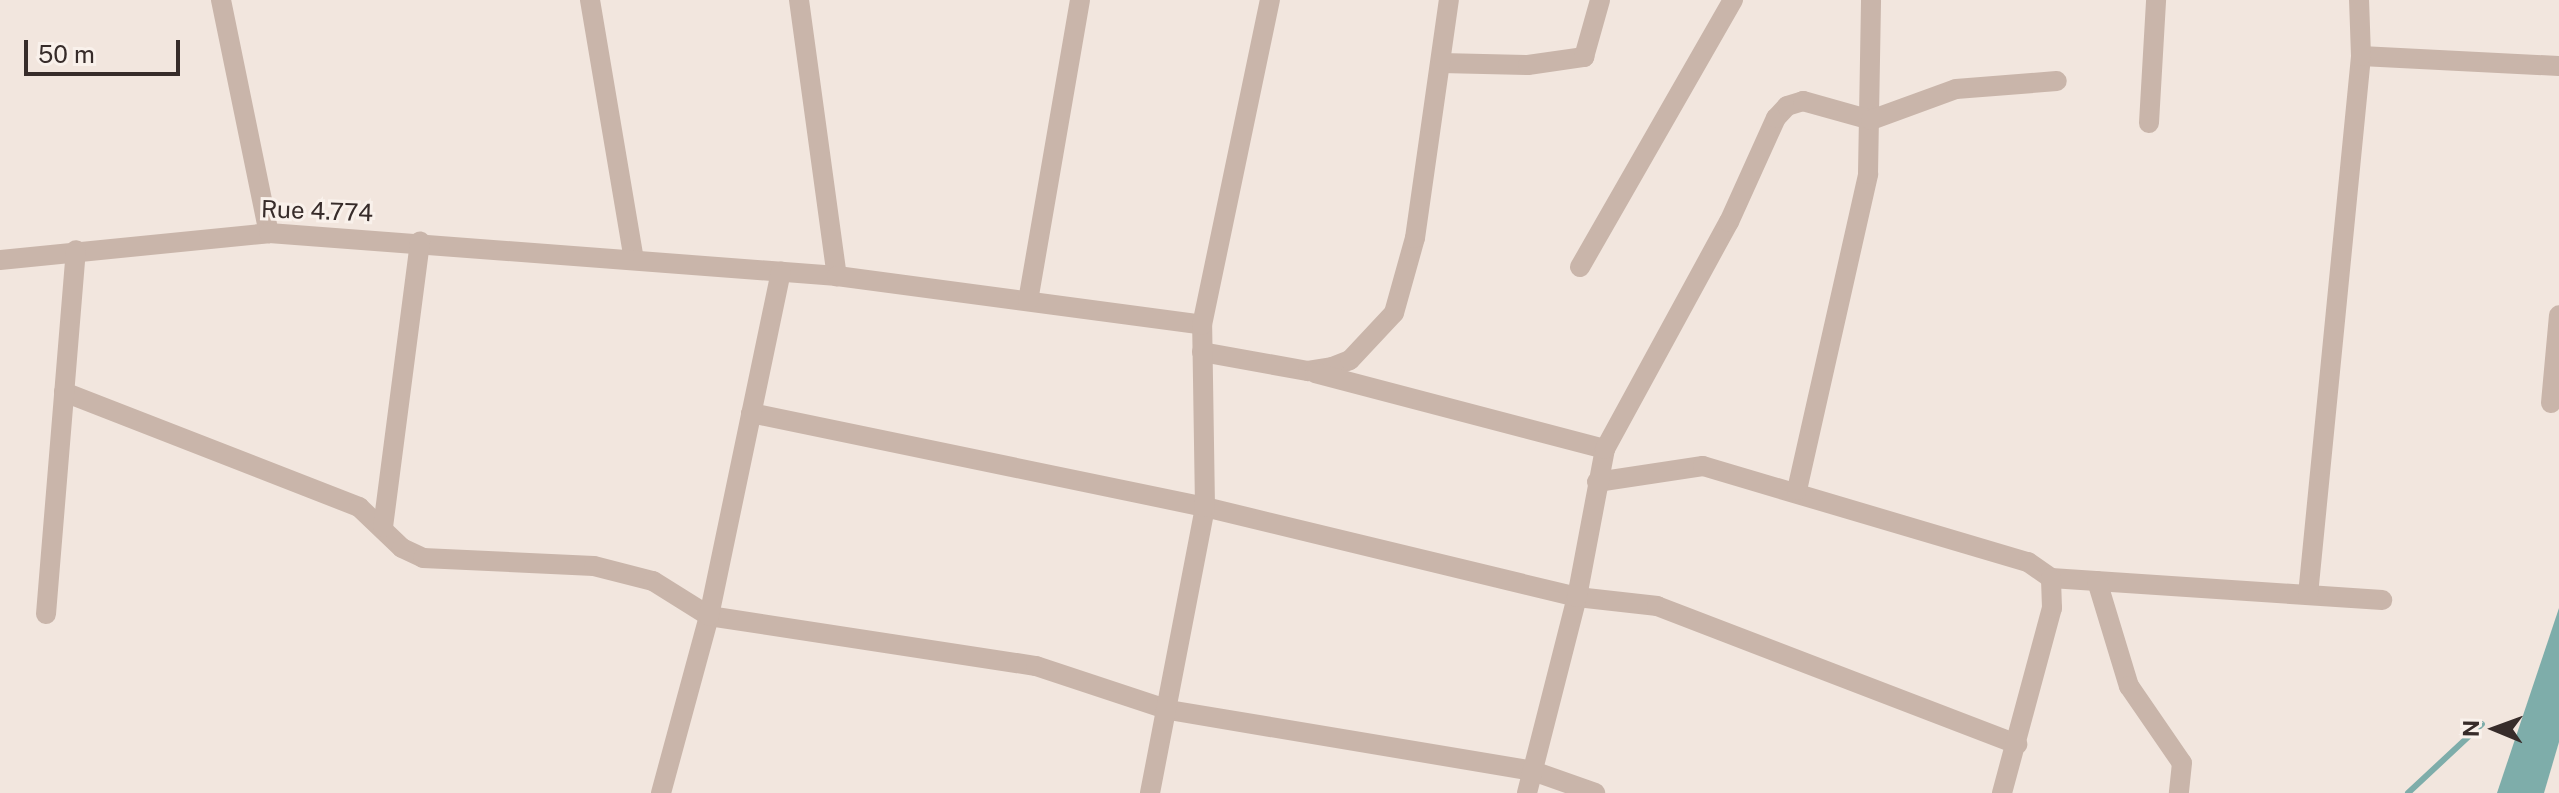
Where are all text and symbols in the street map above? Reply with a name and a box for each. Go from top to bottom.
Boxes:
scale bar [28,24,184,74]
text: 50 m [38,40,95,68]
street label: Rue 4.774 [260,195,374,227]
north arrow [2455,689,2535,769]
text: N [2458,720,2484,737]

